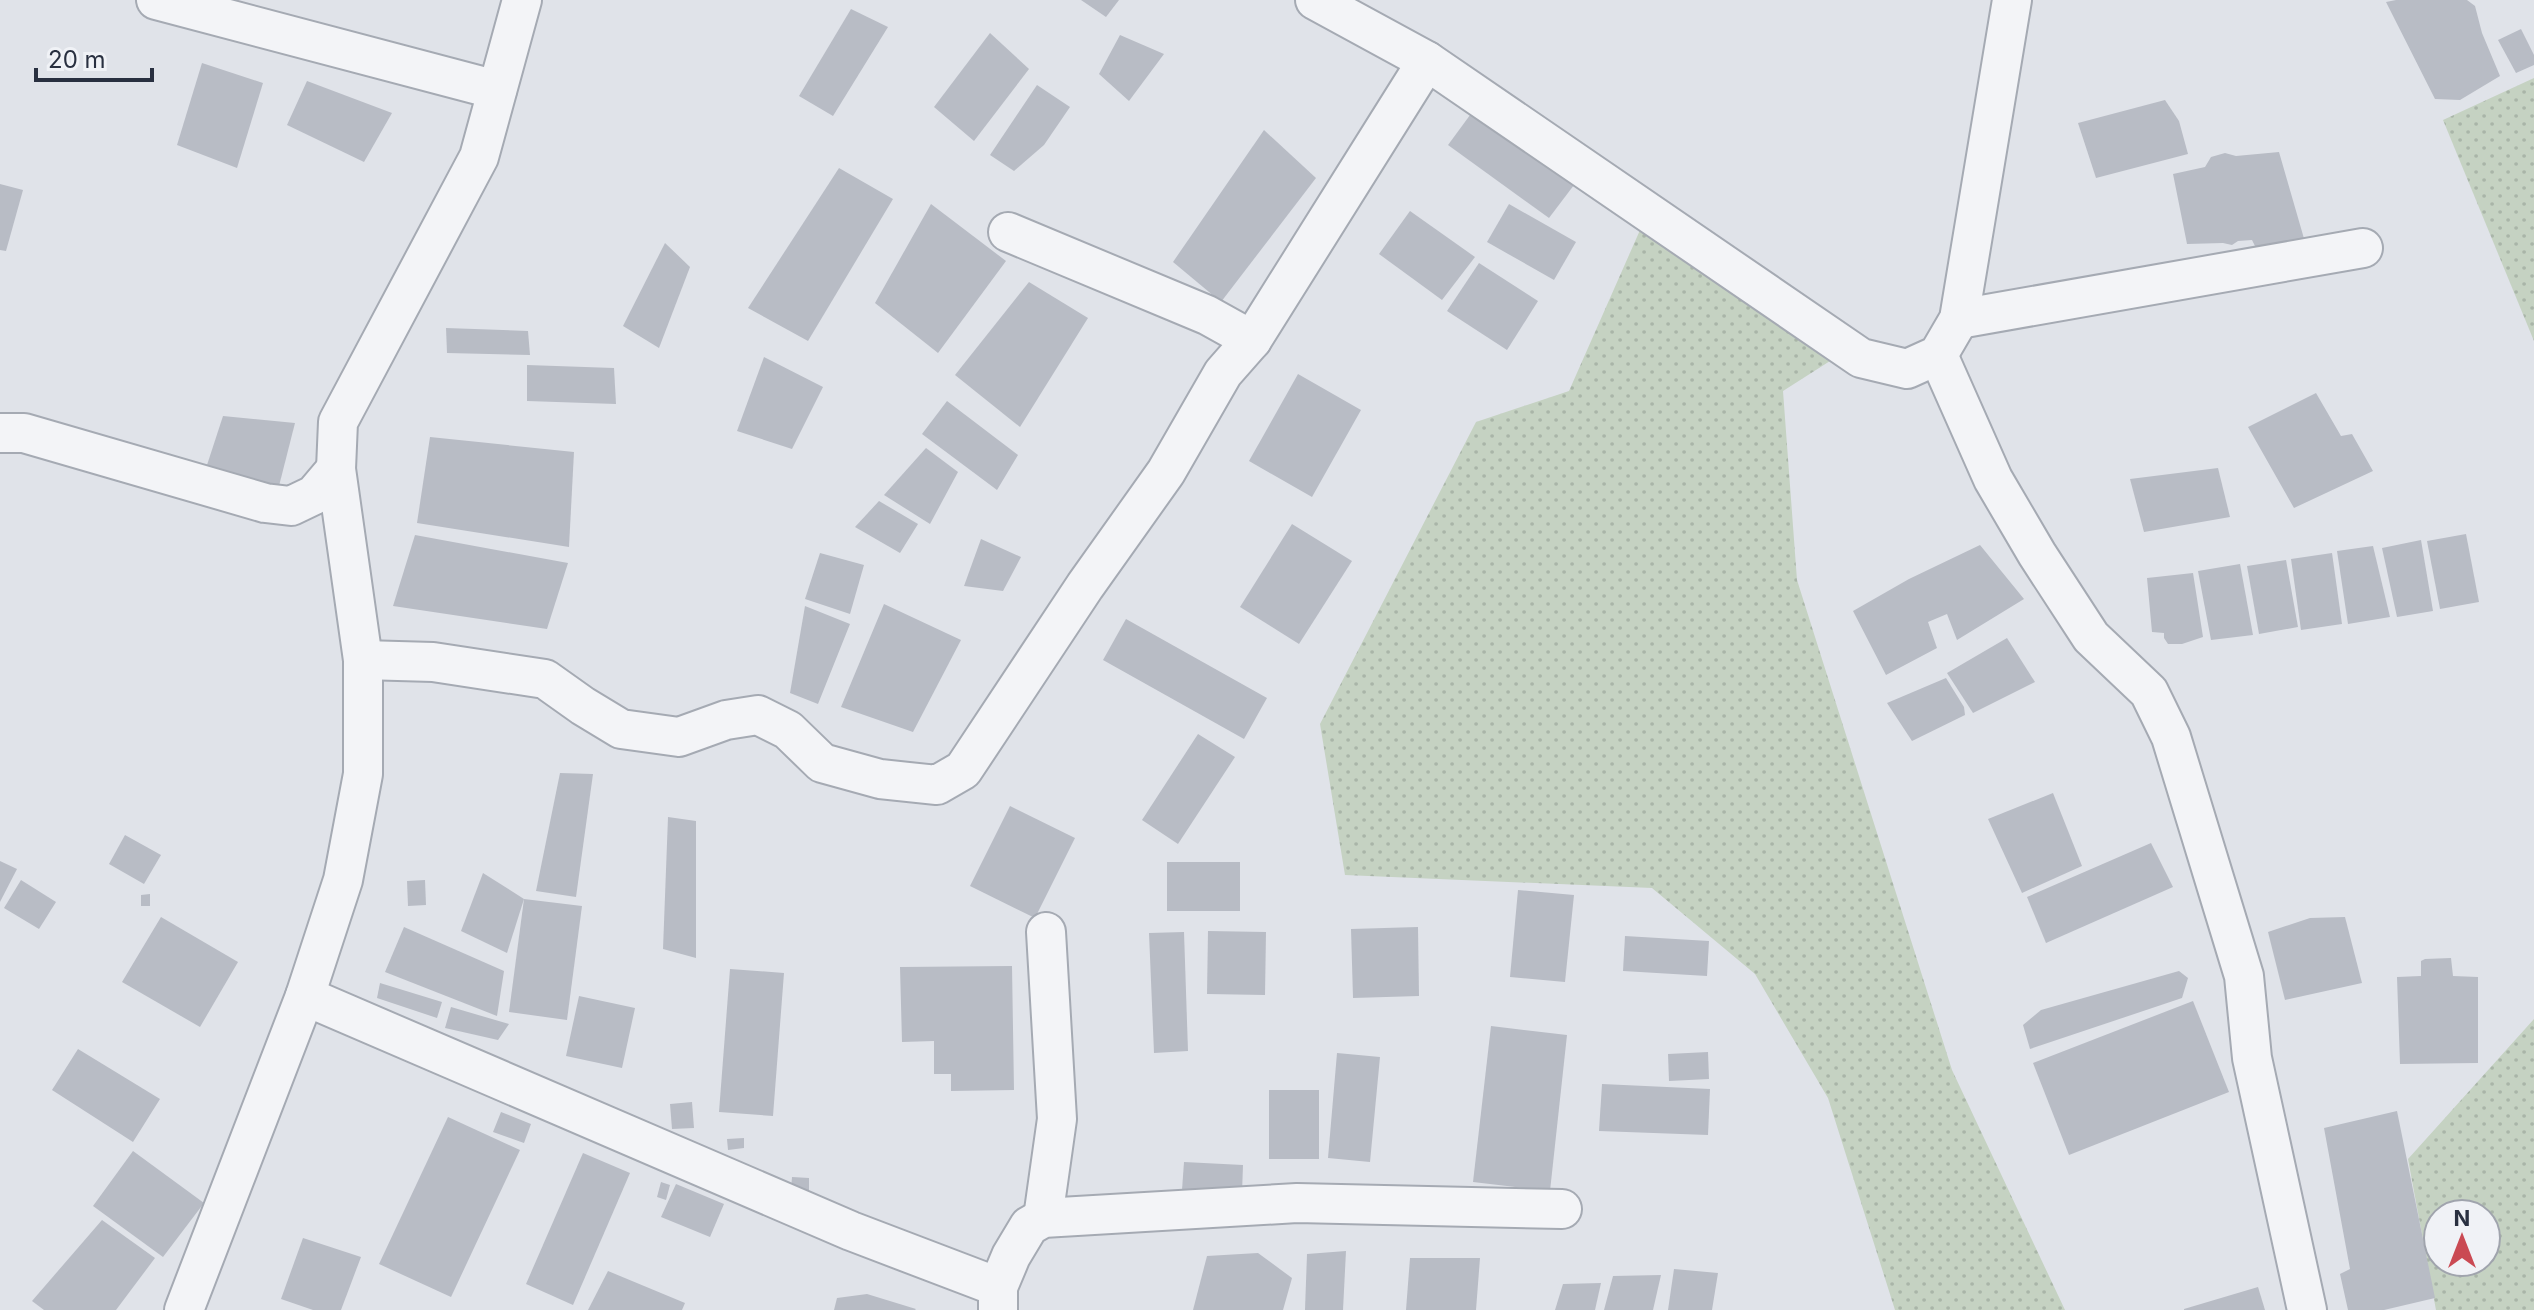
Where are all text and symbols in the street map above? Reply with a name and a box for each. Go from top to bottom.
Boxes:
scale bar [36,32,152,82]
text: 20 m [48,45,106,74]
north arrow [2422,1198,2502,1278]
text: N [2454,1205,2470,1231]

